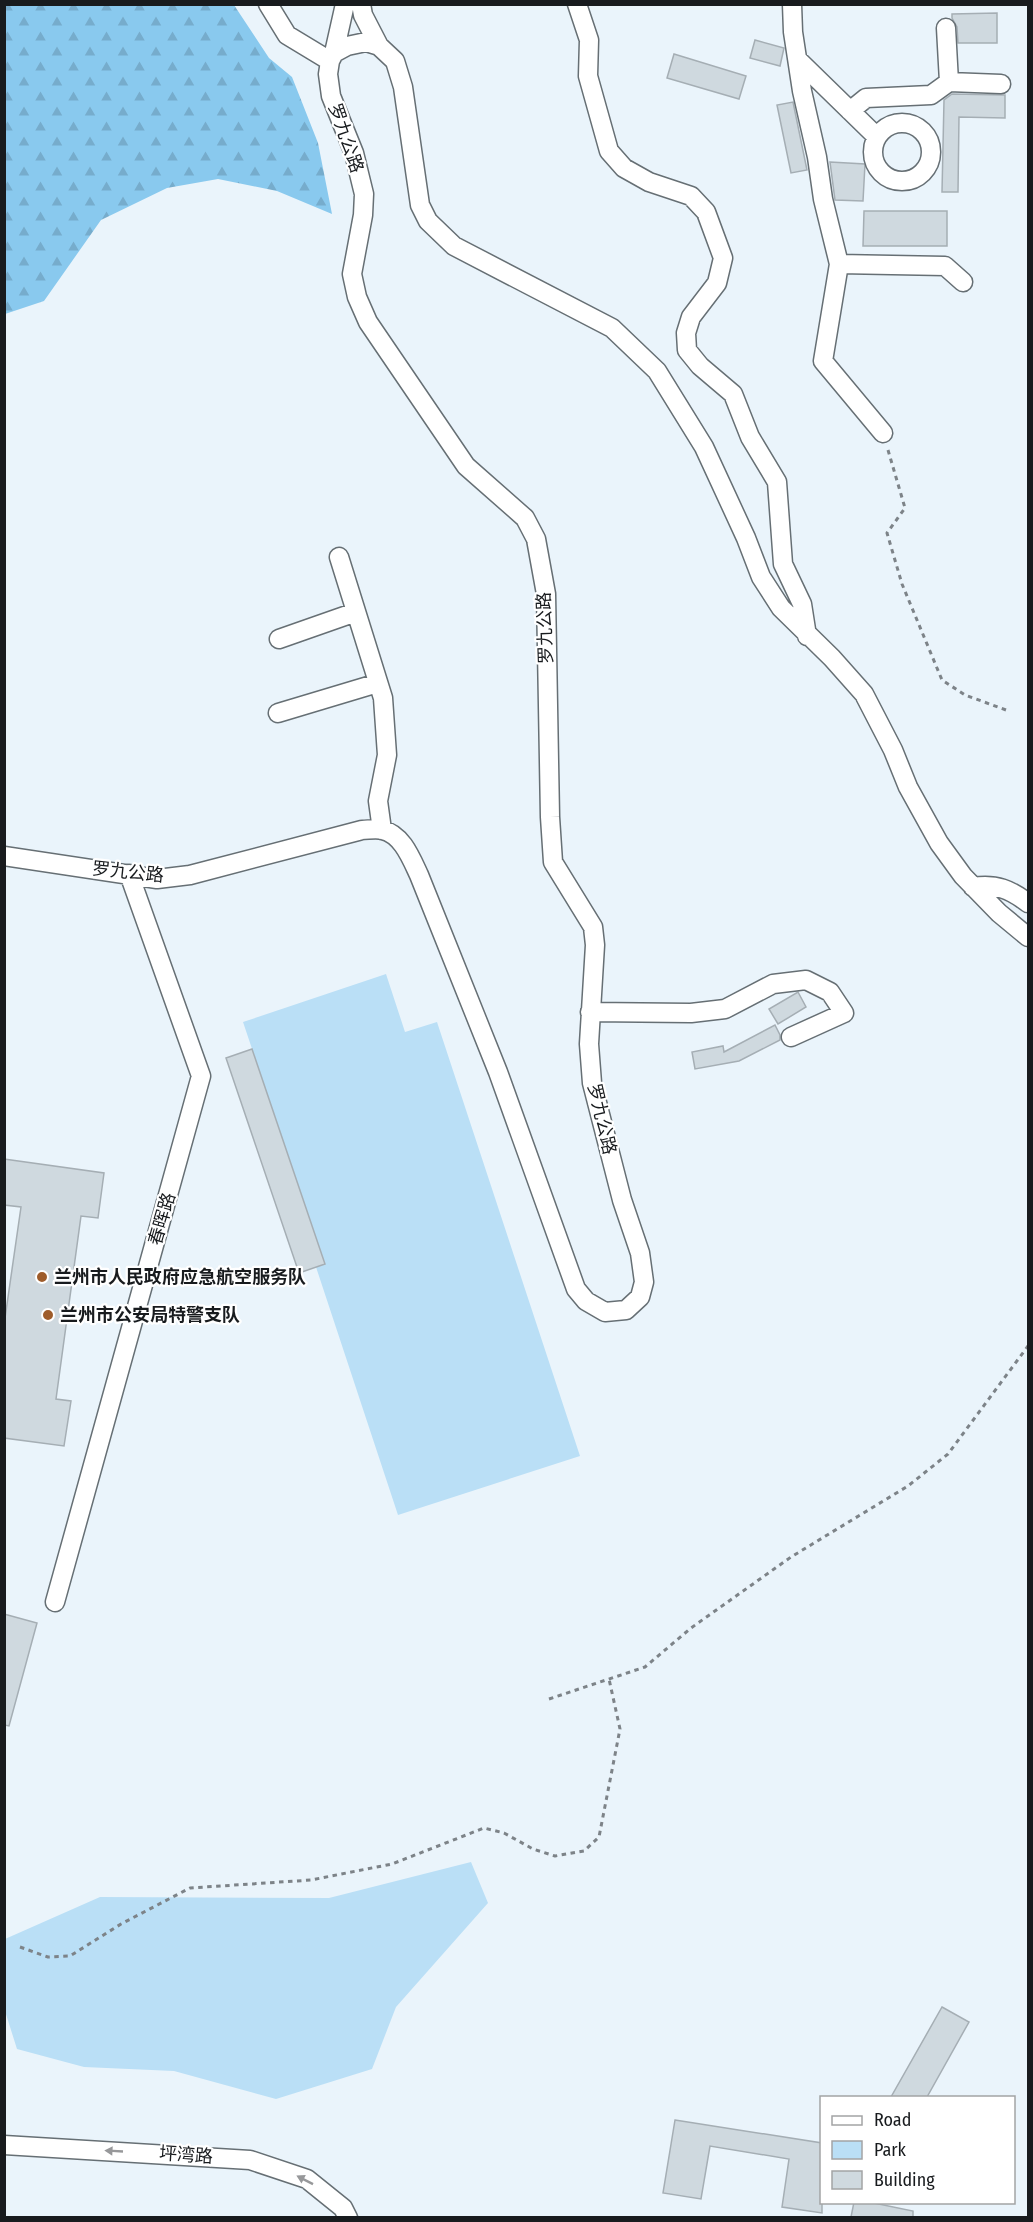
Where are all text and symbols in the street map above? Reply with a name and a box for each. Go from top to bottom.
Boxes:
street label: 罗九公路 [324,100,368,176]
street label: 罗九公路 [533,592,557,664]
street label: 罗九公路 [91,857,165,887]
street label: 罗九公路 [583,1081,621,1157]
street label: 春晖路 [144,1190,180,1248]
place label: 兰州市人民政府应急航空服务队 [54,1266,306,1288]
marker: 兰州市人民政府应急航空服务队 [35,1270,49,1284]
place label: 兰州市公安局特警支队 [60,1304,240,1326]
marker: 兰州市公安局特警支队 [41,1308,55,1322]
legend [820,2096,1015,2204]
text: Road [874,2109,911,2131]
text: Park [874,2139,907,2161]
street label: 坪湾路 [158,2142,214,2168]
one-way arrow [105,2146,124,2155]
text: Building [874,2169,935,2191]
one-way arrow [296,2175,314,2185]

